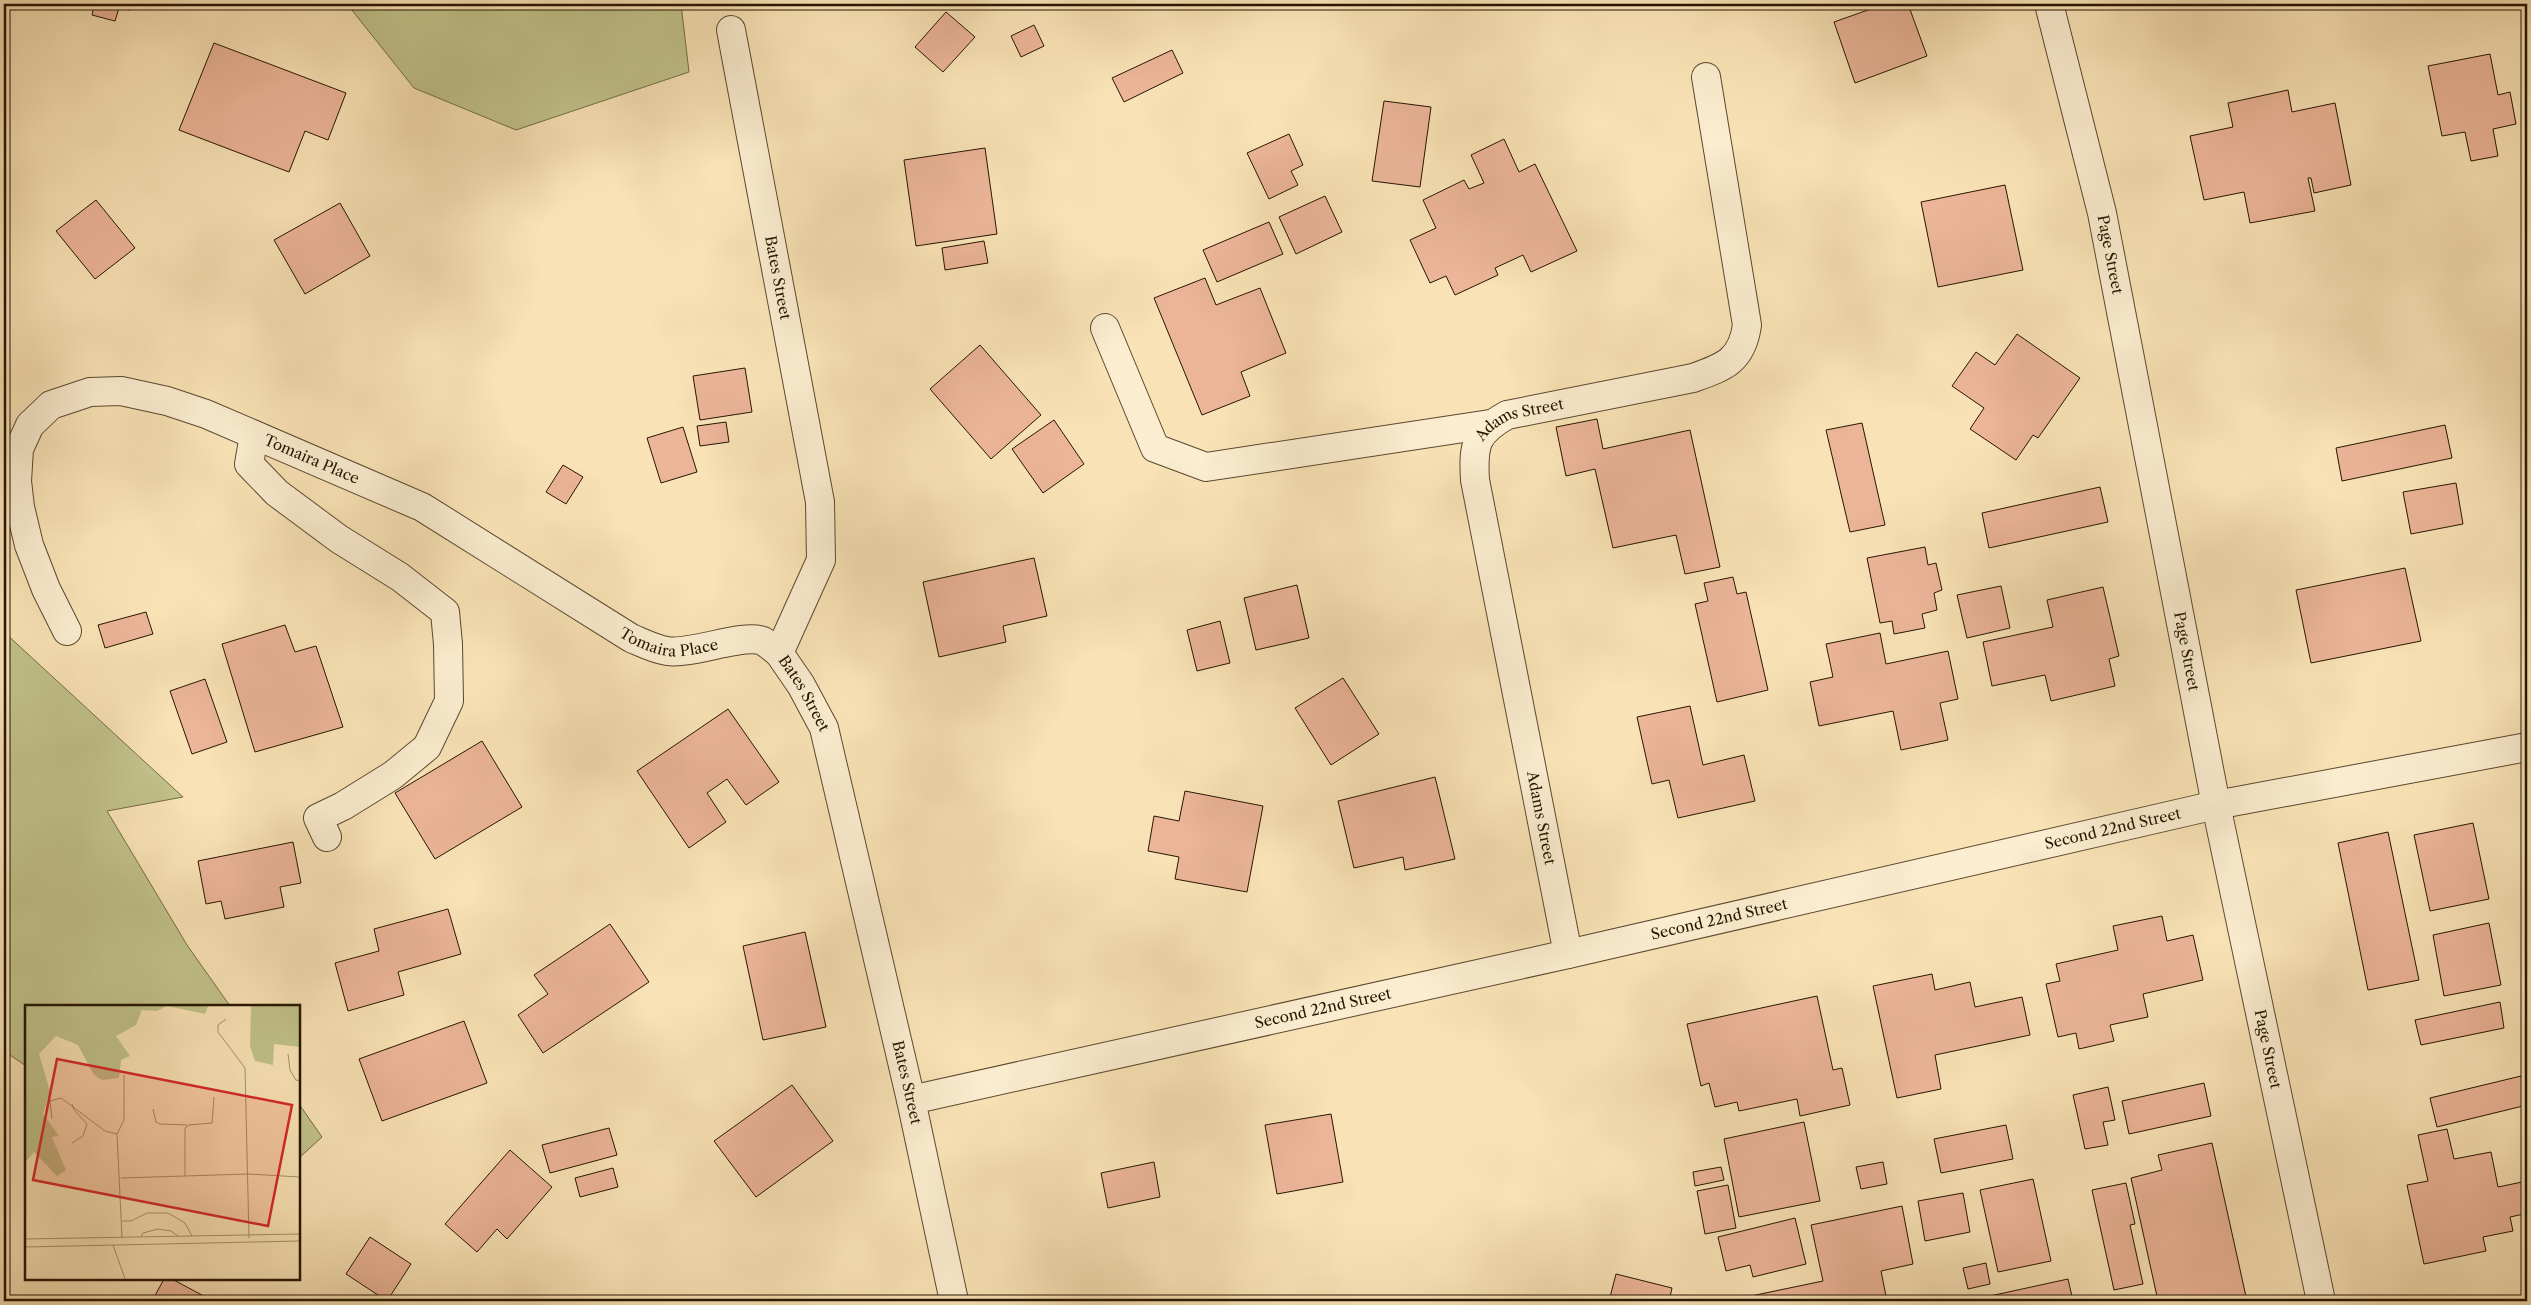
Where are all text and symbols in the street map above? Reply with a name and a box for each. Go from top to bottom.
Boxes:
street label: Page Street [2094,213,2128,296]
street label: Bates Street [761,234,796,322]
street label: Adams Street [1470,394,1566,445]
street label: Tomaira Place [261,430,362,488]
street label: Page Street [2170,610,2204,693]
street label: Tomaira Place [616,623,720,661]
street label: Bates Street [774,651,834,735]
street label: Adams Street [1523,769,1560,867]
street label: Second 22nd Street [2043,803,2183,853]
street label: Second 22nd Street [1649,894,1790,944]
street label: Second 22nd Street [1253,983,1394,1032]
inset map [25,1005,300,1280]
street label: Page Street [2251,1008,2286,1091]
street label: Bates Street [888,1039,926,1127]

